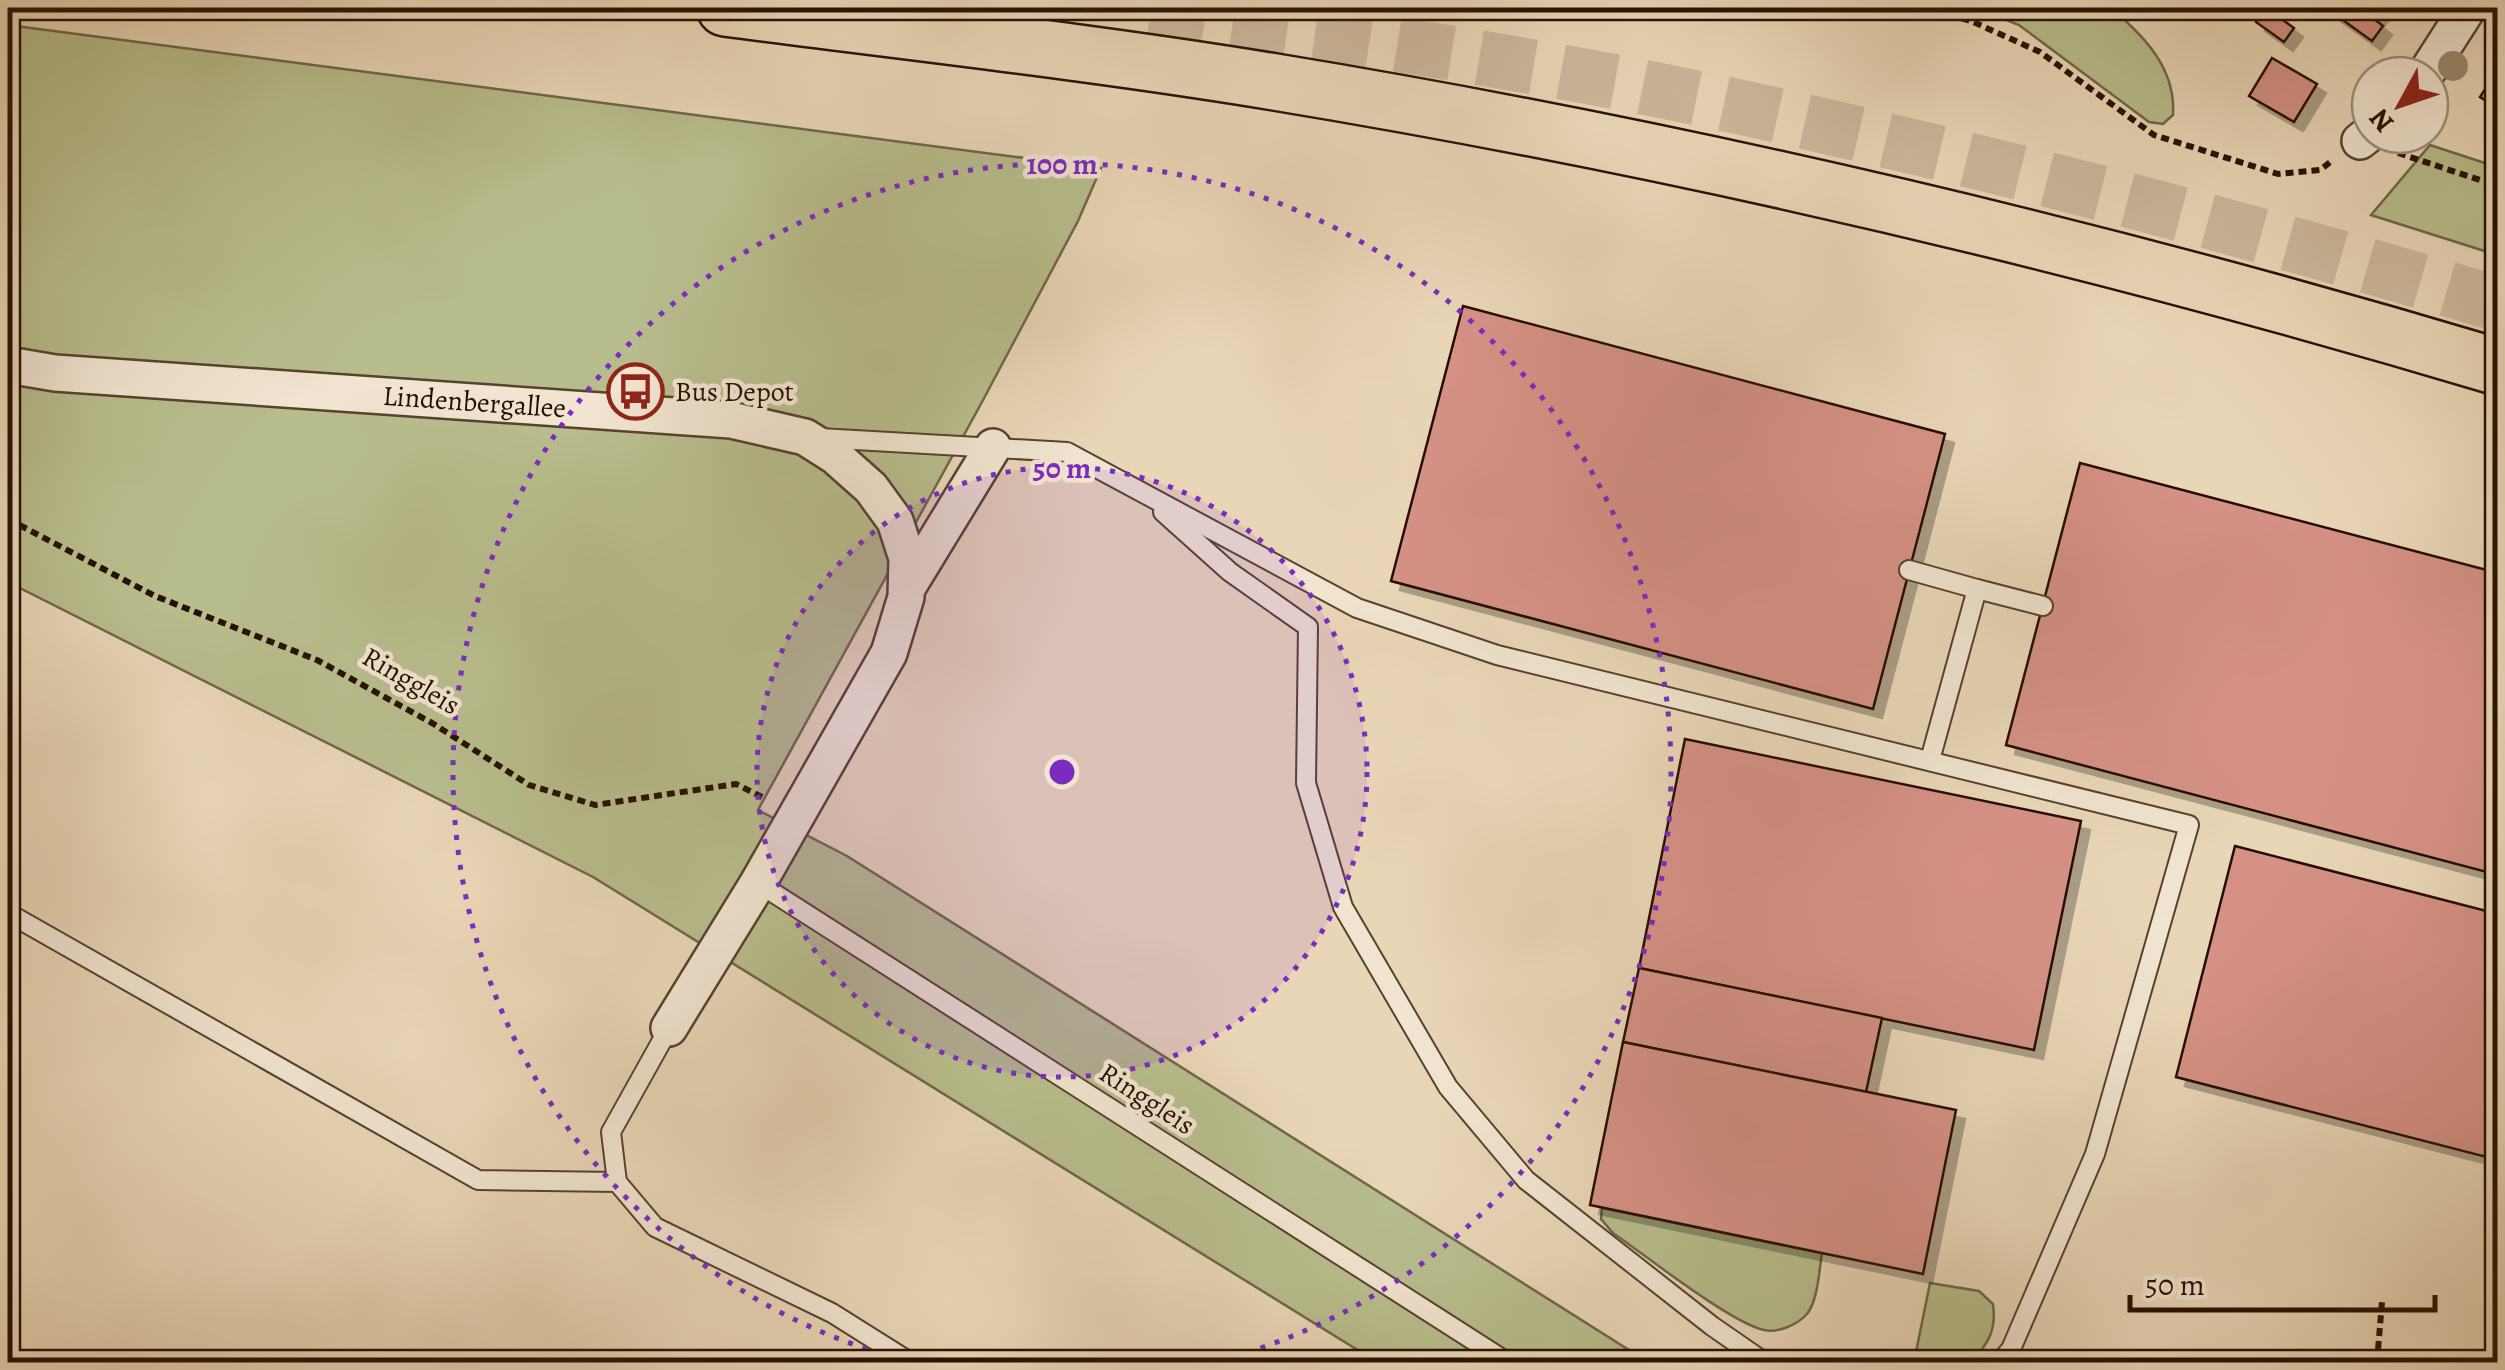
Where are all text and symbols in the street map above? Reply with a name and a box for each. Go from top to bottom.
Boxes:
north arrow [2350,55,2450,155]
text: N [2361,100,2403,140]
text: 100 m [1026,144,1098,184]
bus stop icon: Bus Depot [606,362,666,422]
place label: Bus Depot [675,373,794,411]
street label: Lindenbergallee [381,377,567,427]
text: 50 m [1033,448,1091,488]
street label: Ringgleis [355,638,467,724]
centre of rings [1044,754,1080,790]
street label: Ringgleis [1092,1054,1202,1144]
scale bar [2130,1250,2435,1312]
text: 50 m [2145,1265,2205,1305]

